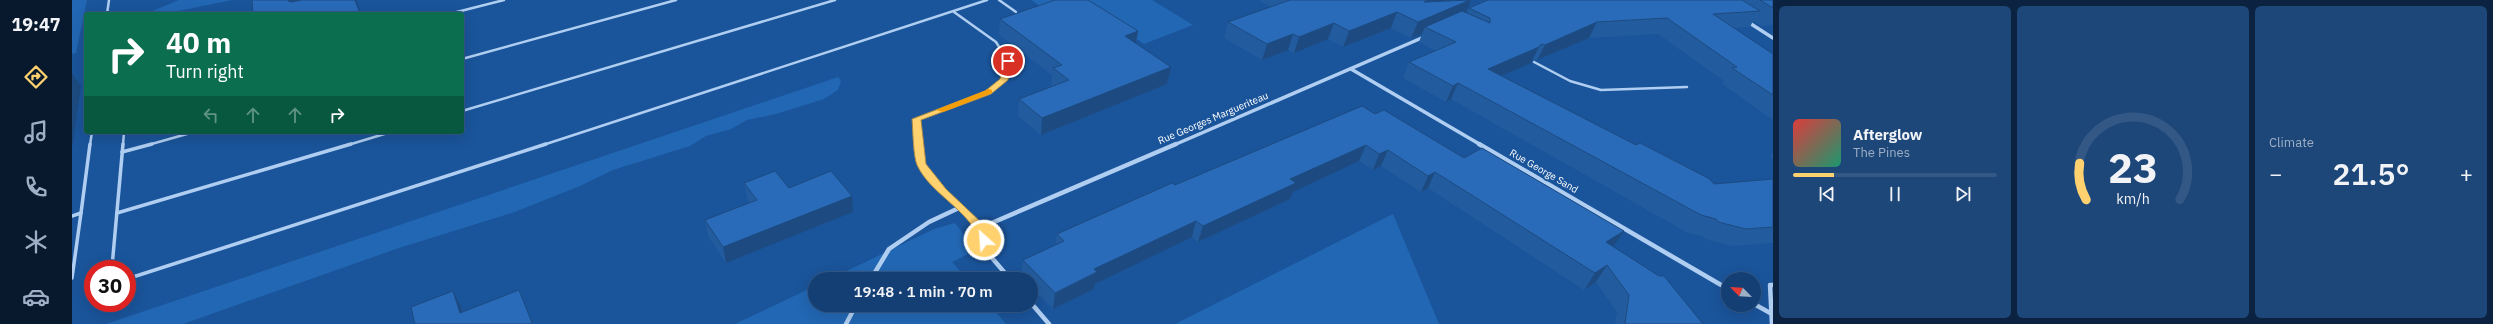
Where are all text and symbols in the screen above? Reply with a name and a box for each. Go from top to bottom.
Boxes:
text: 19:47 [11,13,61,36]
text: 40 m [166,24,231,61]
icon: right [100,28,152,80]
pin [991,44,1025,78]
icon: arrive [997,50,1019,72]
text: Turn right [166,60,244,83]
icon: directions [22,63,50,91]
street label: Rue Georges Margueriteau [1156,89,1270,147]
icon: left [200,104,222,126]
icon: ahead [242,104,264,126]
icon: ahead [284,104,306,126]
icon: right [326,104,348,126]
icon: music [22,118,50,146]
text: Afterglow [1853,125,1922,144]
text: Climate [2269,134,2314,151]
text: 23 [2108,140,2158,194]
text: The Pines [1853,144,1910,161]
street label: Rue George Sand [1507,146,1581,196]
text: 21.5° [2332,154,2410,193]
text: − [2269,159,2282,188]
text: + [2460,159,2473,188]
icon: phone [22,173,50,201]
icon: previous [1816,183,1838,205]
icon: pause [1884,183,1906,205]
icon: next [1952,183,1974,205]
text: km/h [2116,189,2150,208]
position arrow [963,219,1005,261]
icon: climate [22,228,50,256]
speed limit sign: 30 [84,260,136,312]
north arrow [1721,272,1761,312]
map controls [1721,272,1761,312]
text: 19:48 · 1 min · 70 m [853,282,993,301]
icon: car [22,283,50,311]

